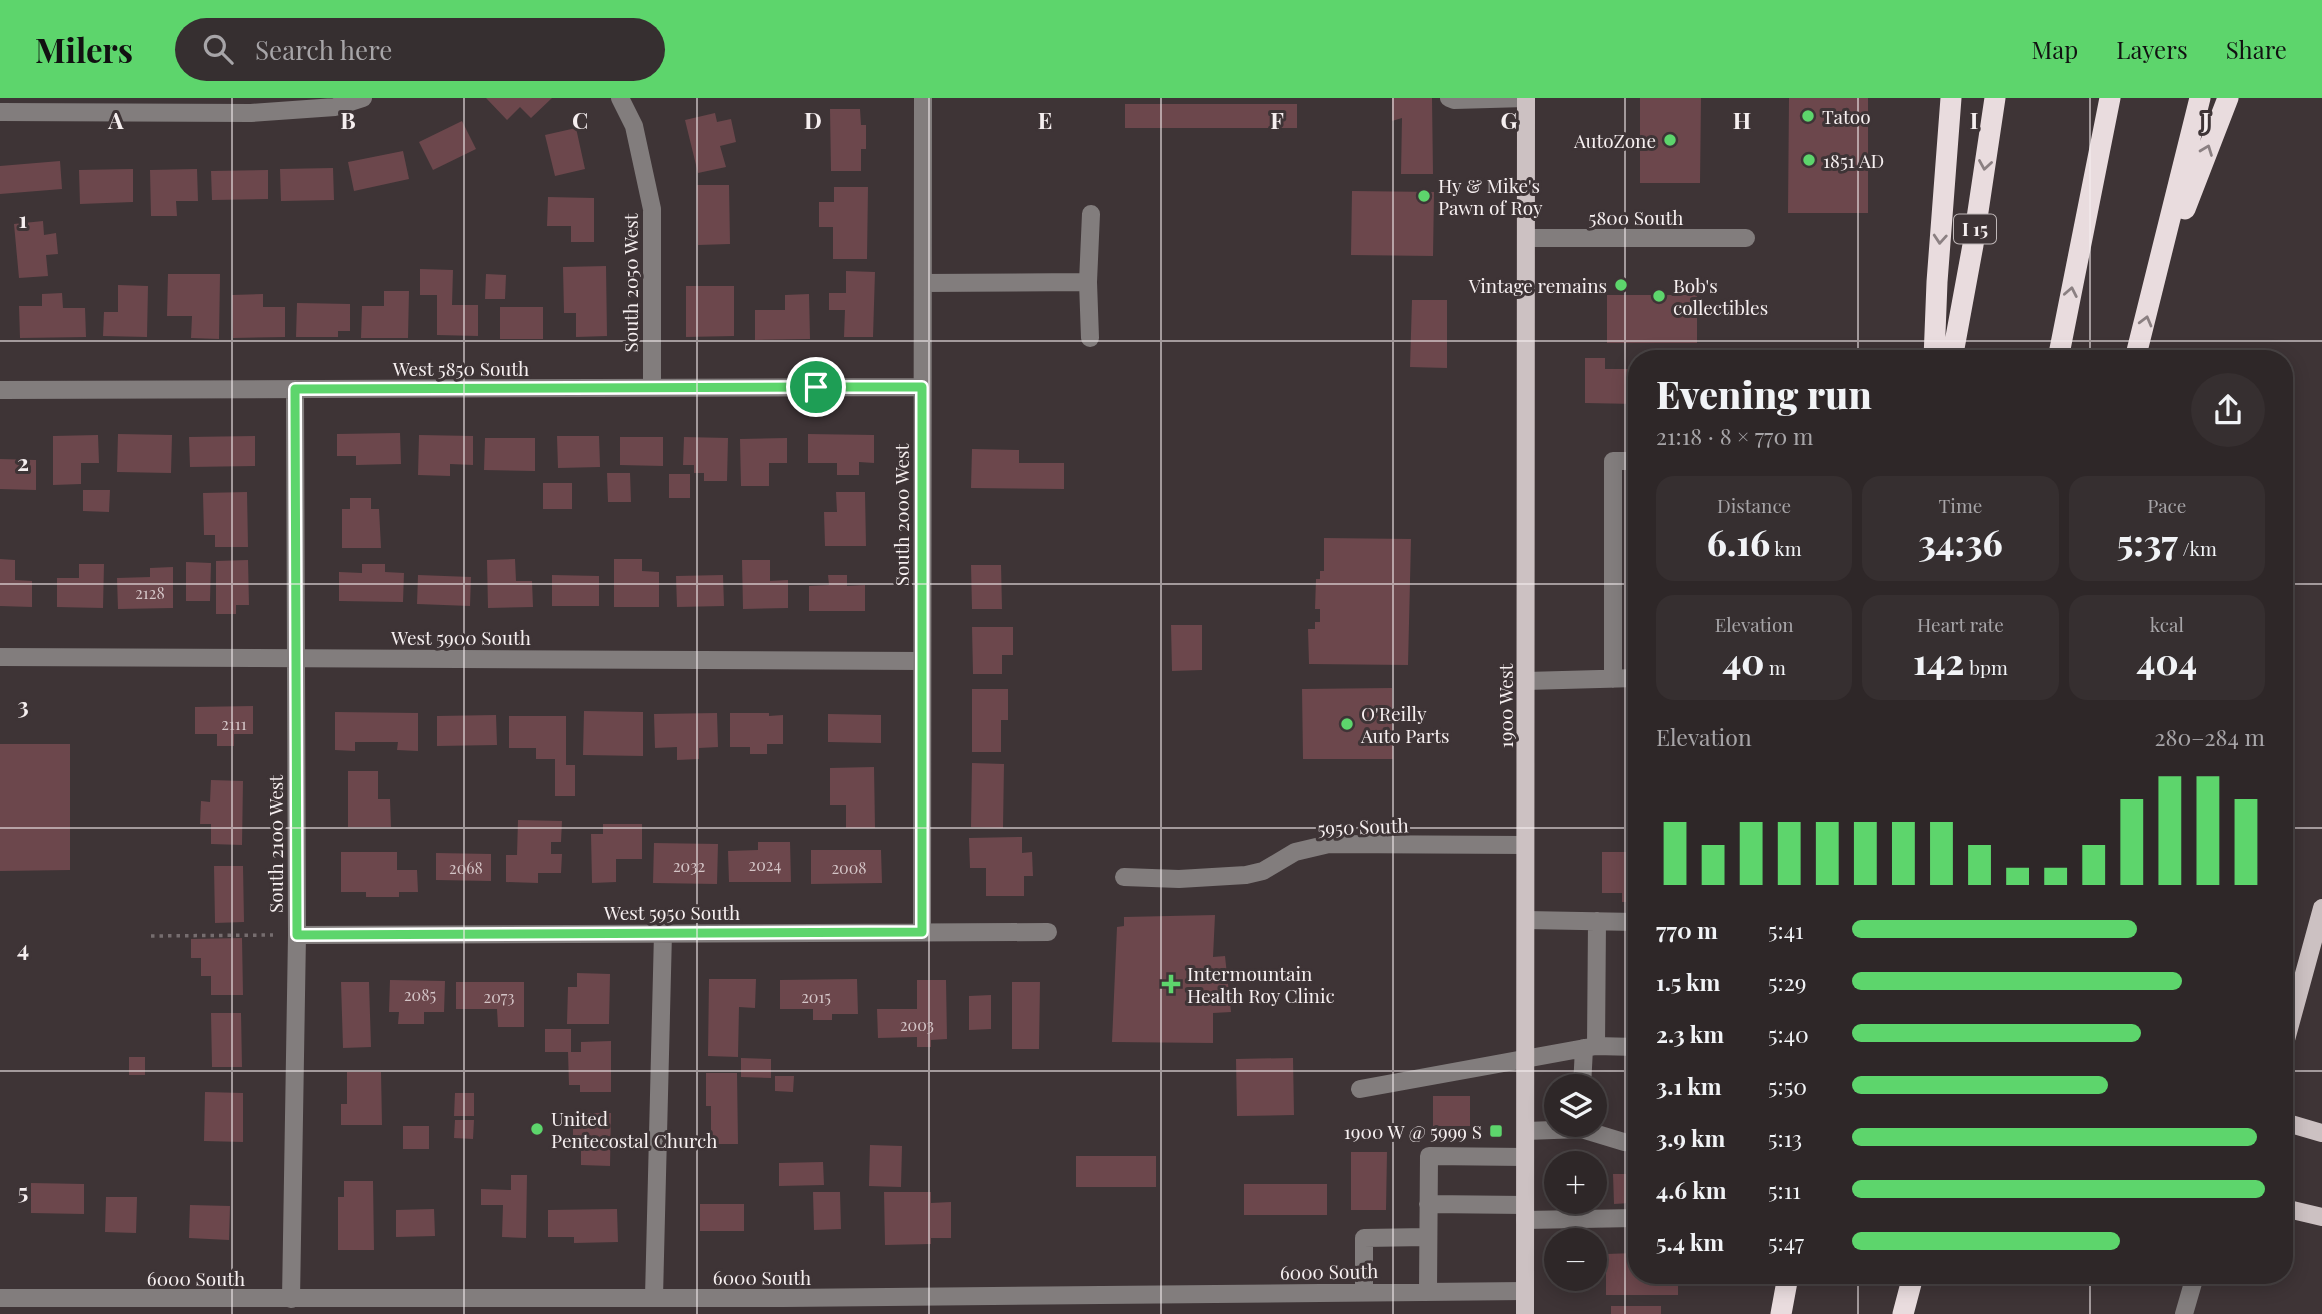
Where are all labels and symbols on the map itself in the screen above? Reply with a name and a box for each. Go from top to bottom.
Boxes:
place label: Tatoo [1822,103,1871,129]
text: A [107,104,124,135]
text: B [340,104,356,135]
text: C [572,104,588,135]
text: D [804,104,822,135]
text: E [1038,104,1052,135]
text: F [1270,104,1284,135]
text: G [1501,104,1518,135]
text: H [1733,104,1751,135]
text: I [1970,104,1978,135]
text: J [2201,104,2210,135]
marker: Tatoo [1800,108,1816,124]
place label: AutoZone [1573,127,1656,153]
marker: AutoZone [1662,132,1678,148]
one-way arrow [2199,145,2213,157]
place label: 1851 AD [1823,147,1884,173]
marker: 1851 AD [1801,152,1817,168]
one-way arrow [1978,160,1993,171]
place label: Hy & Mike's Pawn of Roy [1438,172,1543,220]
marker: Hy & Mike's Pawn of Roy [1416,188,1432,204]
text: 1 [19,203,28,234]
street label: 5800 South [1589,204,1683,230]
street label: South 2050 West [617,213,643,352]
road number: I 15 [1954,214,1996,244]
one-way arrow [1933,234,1948,245]
place label: Vintage remains [1468,272,1607,298]
place label: Bob's collectibles [1673,272,1768,320]
marker: Vintage remains [1613,277,1629,293]
one-way arrow [2063,286,2078,298]
marker: Bob's collectibles [1651,288,1667,304]
one-way arrow [2137,315,2152,327]
street label: West 5850 South [392,355,529,381]
pin [786,357,846,417]
street label: South 2000 West [888,443,914,586]
text: 2 [17,446,29,477]
house number: 2128 [135,582,165,603]
street label: West 5900 South [390,624,531,650]
street label: 1900 West [1492,664,1518,748]
text: 3 [17,689,29,720]
place label: O'Reilly Auto Parts [1360,700,1449,748]
house number: 2111 [221,713,247,734]
marker: O'Reilly Auto Parts [1339,716,1355,732]
street label: South 2100 West [262,775,288,913]
street label: 5950 South [1317,811,1409,841]
house number: 2024 [749,854,782,875]
house number: 2032 [673,855,705,876]
house number: 2068 [449,857,483,878]
house number: 2008 [831,857,867,878]
street label: West 5950 South [603,899,740,925]
text: 4 [17,932,29,963]
place label: Intermountain Health Roy Clinic [1187,960,1335,1008]
marker: Intermountain Health Roy Clinic [1161,974,1181,994]
house number: 2085 [404,984,436,1005]
house number: 2073 [484,986,514,1007]
house number: 2015 [801,986,831,1007]
house number: 2003 [900,1014,934,1035]
place label: United Pentecostal Church [551,1105,717,1153]
place label: 1900 W @ 5999 S [1344,1118,1482,1144]
marker: United Pentecostal Church [529,1121,545,1137]
marker: 1900 W @ 5999 S [1488,1123,1504,1139]
text: 5 [18,1175,28,1206]
street label: 6000 South [1280,1257,1378,1285]
street label: 6000 South [713,1264,811,1290]
street label: 6000 South [147,1265,245,1291]

